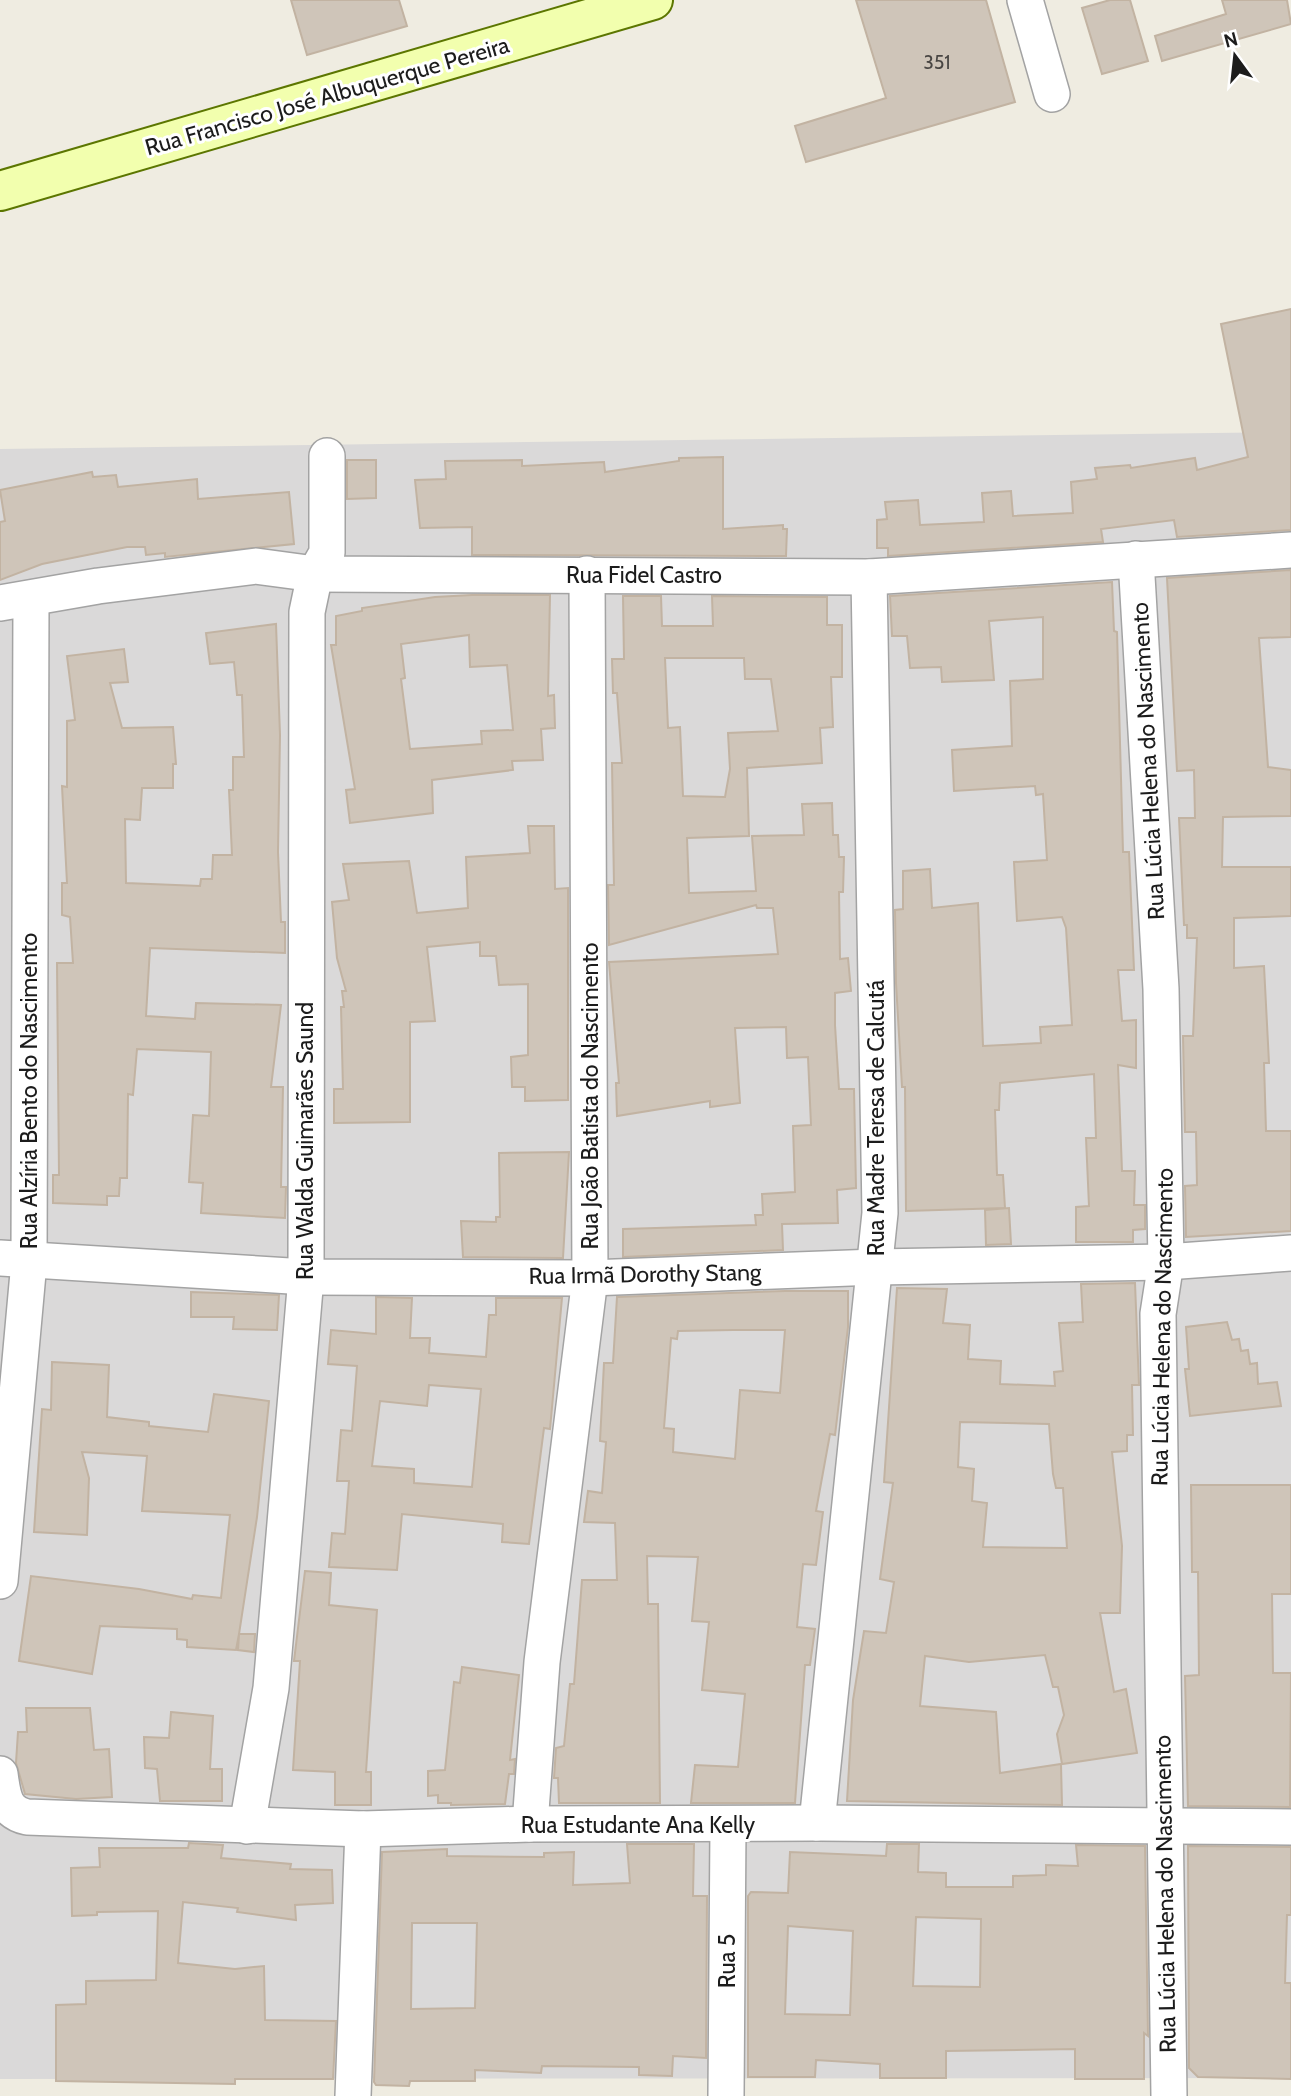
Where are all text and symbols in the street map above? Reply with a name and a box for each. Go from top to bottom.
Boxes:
north arrow [1200,21,1270,91]
text: N [1221,27,1240,53]
street label: Rua Francisco José Albuquerque Pereira [142,31,512,161]
house number: 351 [924,51,950,74]
street label: Rua Fidel Castro [566,561,722,589]
street label: Rua Lúcia Helena do Nascimento [1126,601,1170,921]
street label: Rua Alzíria Bento do Nascimento [15,933,43,1249]
street label: Rua João Batista do Nascimento [576,943,604,1249]
street label: Rua Madre Teresa de Calcutá [862,980,890,1256]
street label: Rua Walda Guimarães Saund [291,1002,319,1280]
street label: Rua Lúcia Helena do Nascimento [1145,1168,1179,1486]
street label: Rua Irmã Dorothy Stang [528,1258,762,1290]
street label: Rua Lúcia Helena do Nascimento [1148,1735,1182,2053]
street label: Rua Estudante Ana Kelly [521,1811,756,1839]
street label: Rua 5 [713,1934,741,1988]

